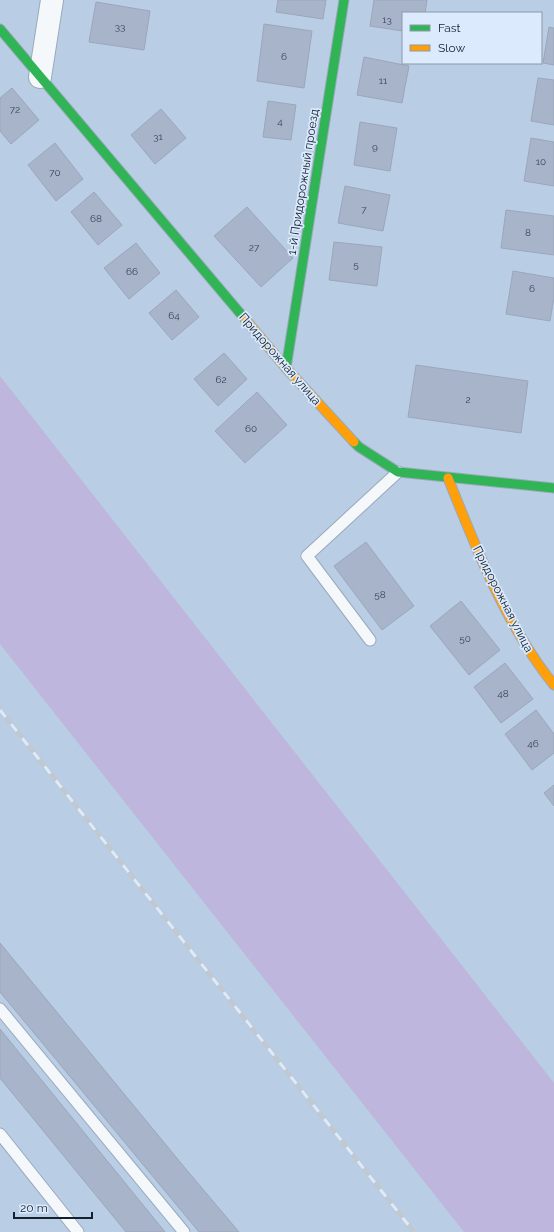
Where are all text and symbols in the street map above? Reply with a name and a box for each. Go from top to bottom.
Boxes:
legend [402,12,542,64]
house number: 13 [382,14,392,25]
house number: 33 [115,21,125,32]
text: Fast [438,21,461,35]
text: Slow [438,41,465,55]
house number: 6 [281,51,287,62]
house number: 11 [379,75,388,86]
house number: 72 [10,104,20,115]
street label: 1-й Придорожный проезд [285,108,321,256]
house number: 4 [277,116,283,127]
house number: 31 [153,131,164,142]
house number: 9 [372,141,378,152]
house number: 10 [536,156,546,167]
house number: 70 [49,167,61,178]
house number: 7 [361,204,367,215]
house number: 68 [90,213,102,224]
house number: 8 [525,227,531,238]
house number: 27 [249,242,260,253]
house number: 5 [353,259,359,270]
house number: 66 [126,266,138,277]
house number: 6 [529,283,535,294]
house number: 64 [168,310,180,321]
street label: Придорожная улица [236,310,324,408]
house number: 62 [215,374,227,385]
house number: 2 [465,394,471,405]
house number: 60 [245,423,257,434]
street label: Придорожная улица [470,543,536,655]
house number: 58 [374,589,386,600]
house number: 50 [459,633,471,644]
house number: 48 [497,688,509,699]
house number: 46 [527,738,539,749]
scale bar [14,1194,92,1220]
text: 20 m [20,1201,48,1215]

